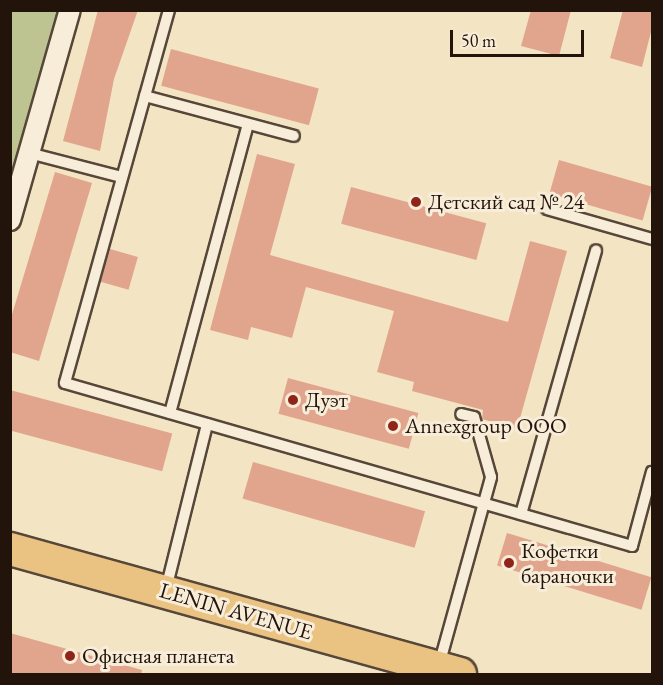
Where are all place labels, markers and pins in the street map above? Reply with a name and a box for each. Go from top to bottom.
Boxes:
place label: Детский сад № 24 [428,189,584,215]
marker: Детский сад № 24 [409,195,423,209]
place label: Дуэт [305,387,348,413]
marker: Дуэт [286,393,300,407]
place label: Annexgroup ООО [405,413,567,439]
marker: Annexgroup ООО [386,419,400,433]
place label: Кофетки бараночки [521,537,614,588]
marker: Кофетки бараночки [502,556,516,570]
place label: Офисная планета [82,643,235,669]
marker: Офисная планета [63,649,77,663]

